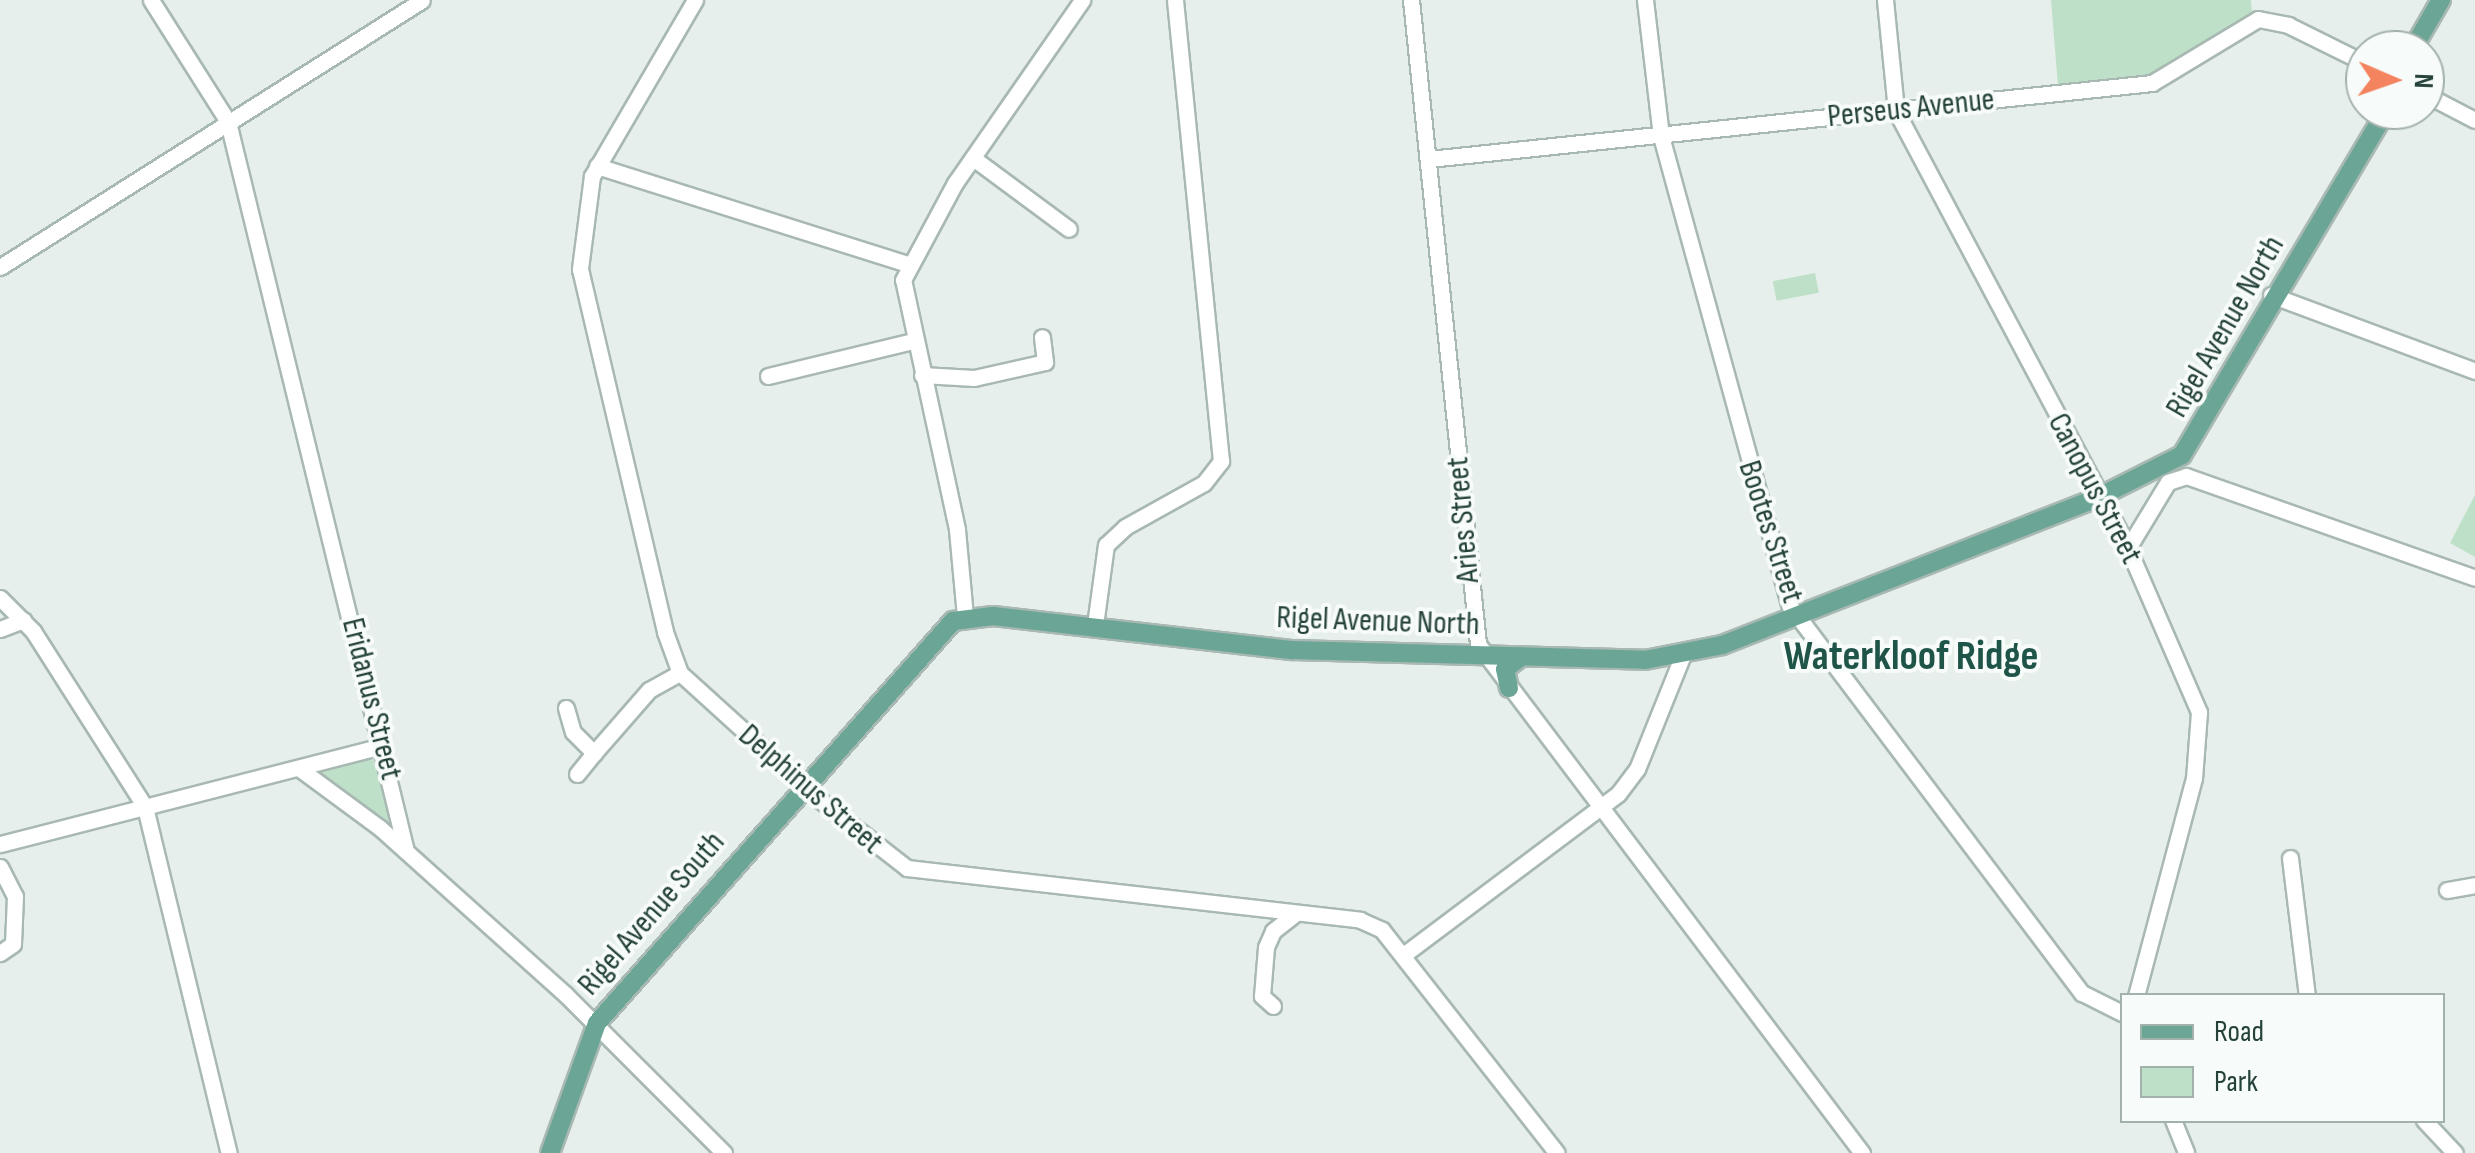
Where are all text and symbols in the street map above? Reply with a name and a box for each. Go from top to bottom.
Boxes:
north arrow [2345,30,2445,130]
text: N [2407,73,2440,89]
street label: Perseus Avenue [1826,81,1996,137]
street label: Rigel Avenue North [2159,229,2293,425]
street label: Canopus Street [2038,407,2150,571]
street label: Aries Street [1439,455,1489,585]
street label: Bootes Street [1729,456,1811,608]
street label: Rigel Avenue North [1276,599,1480,645]
street label: Eridanus Street [332,614,410,784]
district label: Waterkloof Ridge [1783,632,2039,682]
street label: Delphinus Street [730,717,890,863]
street label: Rigel Avenue South [570,824,734,1004]
legend [2120,993,2445,1123]
text: Road [2214,1014,2264,1050]
text: Park [2214,1064,2258,1100]

